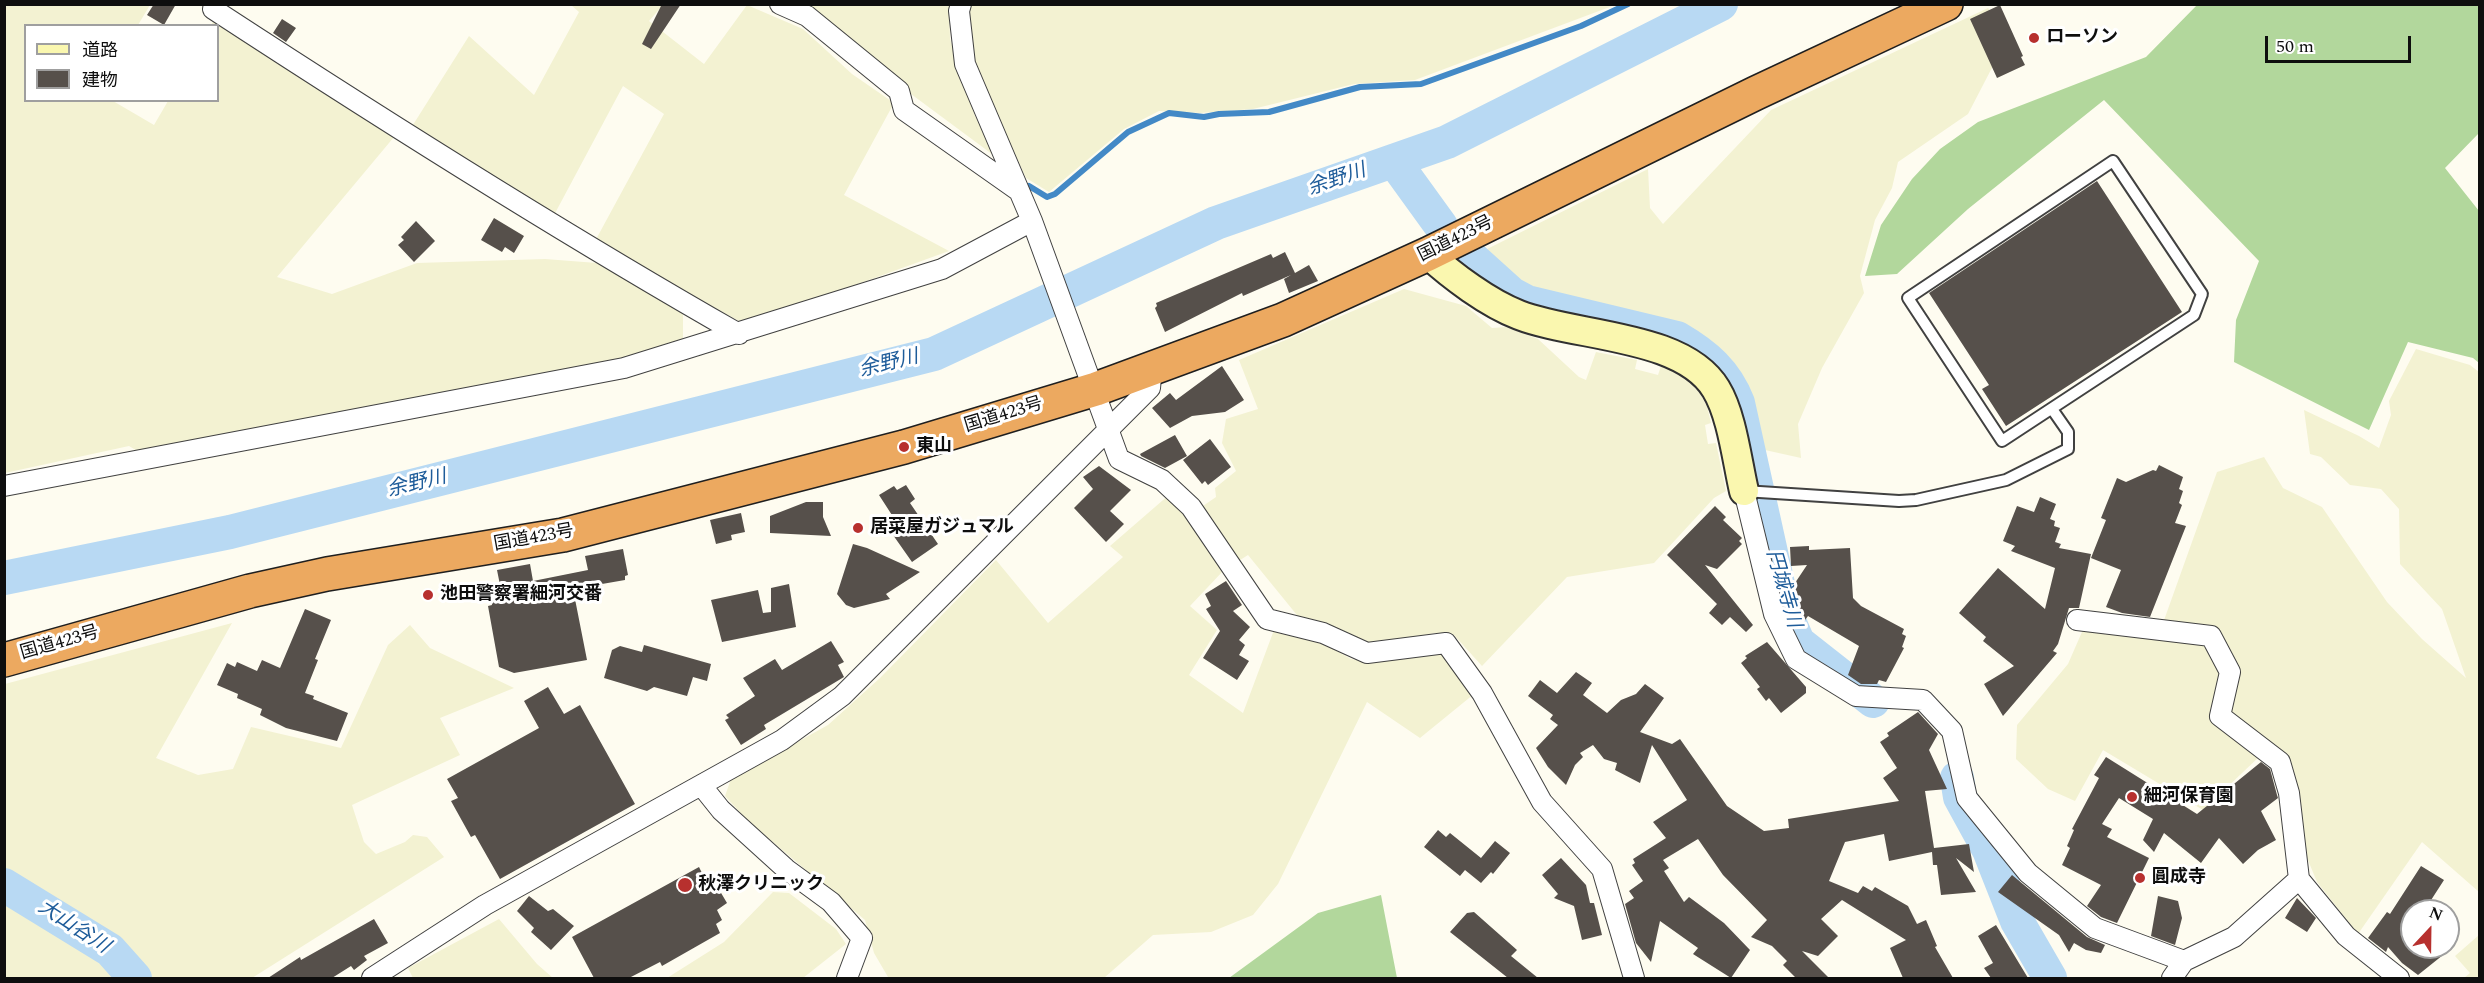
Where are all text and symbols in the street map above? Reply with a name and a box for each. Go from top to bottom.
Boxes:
legend [24,24,219,102]
scale bar [2268,24,2414,62]
place label: ローソン [2046,27,2118,49]
marker: ローソン [2027,31,2041,45]
text: 50 m [2276,33,2314,60]
text: 道路 [82,37,118,64]
text: 建物 [82,67,118,94]
water label: 余野川 [1305,160,1369,202]
street label: 国道423号 [1415,213,1497,267]
water label: 余野川 [857,346,921,384]
street label: 国道423号 [962,394,1046,438]
place label: 東山 [916,436,952,458]
marker: 東山 [897,440,911,454]
water label: 余野川 [385,466,449,504]
place label: 居菜屋ガジュマル [870,517,1014,539]
street label: 国道423号 [492,521,576,557]
marker: 居菜屋ガジュマル [851,521,865,535]
water label: 円城寺川 [1759,547,1805,631]
place label: 池田警察署細河交番 [440,584,602,606]
marker: 池田警察署細河交番 [421,588,435,602]
street label: 国道423号 [18,622,102,666]
place label: 細河保育園 [2144,786,2234,808]
marker: 細河保育園 [2125,790,2139,804]
place label: 圓成寺 [2152,867,2206,889]
marker: 圓成寺 [2133,871,2147,885]
place label: 秋澤クリニック [698,874,824,896]
marker: 秋澤クリニック [676,876,694,894]
water label: 大山谷川 [33,896,113,960]
north arrow [2400,899,2460,959]
text: N [2425,901,2447,928]

